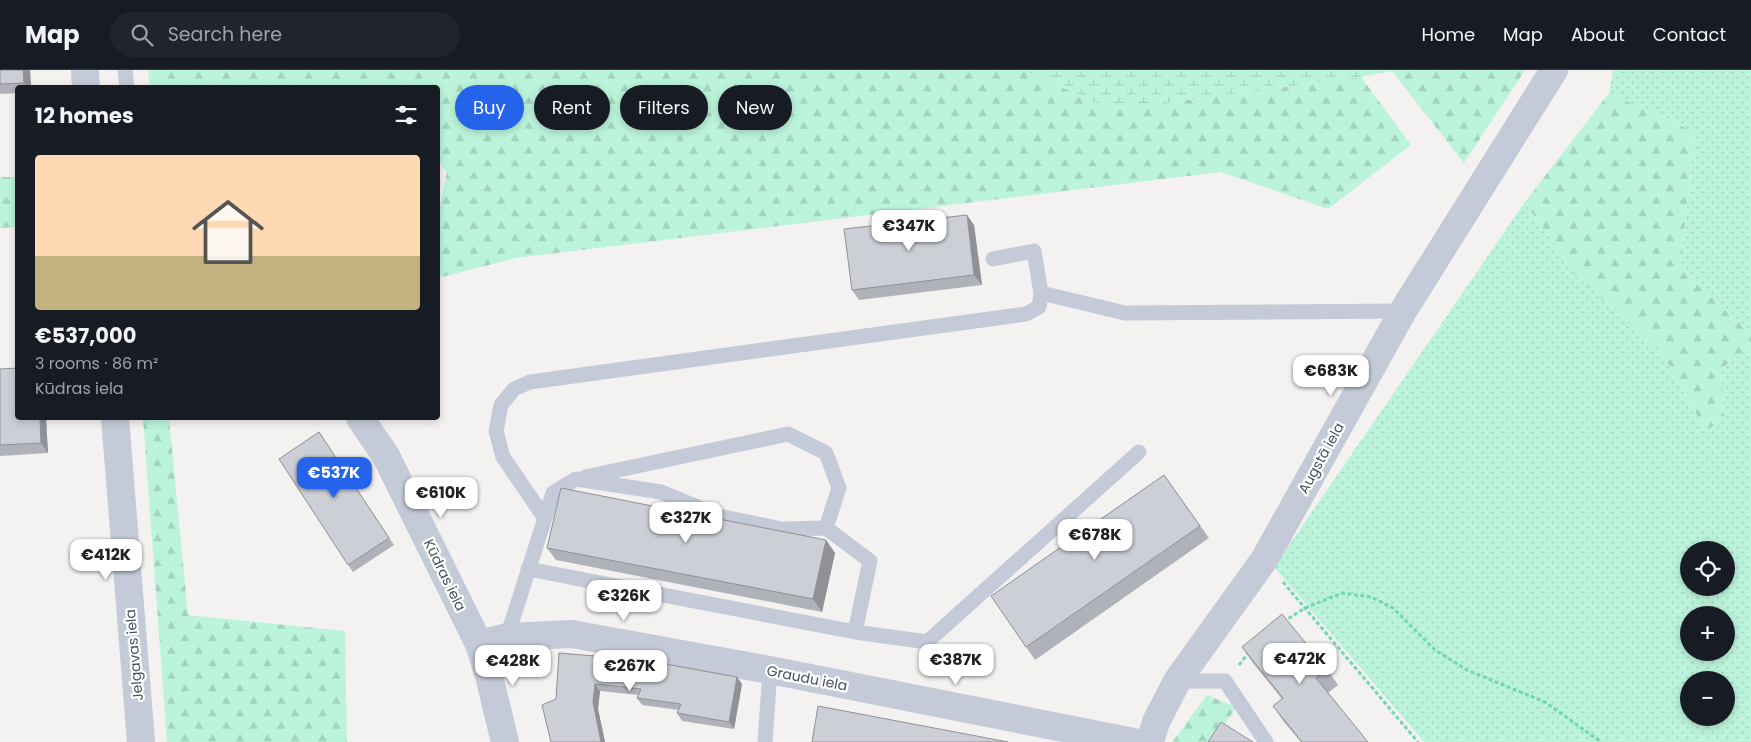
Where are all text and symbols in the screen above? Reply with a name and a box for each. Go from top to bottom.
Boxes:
search box [110,12,460,57]
text: Map [25,18,80,51]
icon: search [128,21,156,49]
text: Search here [168,21,282,48]
text: Home [1421,22,1475,47]
text: Map [1503,22,1543,47]
text: About [1571,22,1625,47]
text: Contact [1653,22,1726,47]
chip: Buy [455,85,524,130]
chip: Rent [534,85,610,130]
chip: Filters [620,85,708,130]
chip: New [718,85,792,130]
text: 12 homes [35,101,134,130]
icon: filters [392,101,420,129]
icon: home [183,187,273,277]
pin: €347K [874,210,944,252]
text: €347K [883,214,935,237]
text: €537,000 [35,321,136,350]
text: 3 rooms · 86 m² [35,352,158,375]
pin: €683K [1296,354,1366,397]
text: €683K [1304,359,1358,382]
text: Kūdras iela [35,377,124,400]
street label: Augstā iela [1293,419,1349,497]
pin: €537K [299,456,369,499]
text: €537K [308,461,360,484]
pin: €610K [406,476,476,519]
text: €610K [416,481,466,504]
pin: €327K [651,502,721,544]
text: €327K [660,506,712,529]
pin: €678K [1060,518,1130,561]
text: €678K [1068,523,1122,546]
street label: Kūdras iela [419,536,471,614]
pin: €412K [71,538,141,581]
map controls [1680,541,1735,726]
button: locate [1680,541,1735,596]
text: €412K [81,543,131,566]
pin: €326K [589,580,659,622]
text: €326K [598,584,650,607]
button: + [1680,606,1735,661]
street label: Jelgavas iela [120,608,148,702]
pin: €472K [1265,642,1335,685]
pin: €428K [478,644,548,687]
pin: €387K [921,644,991,686]
text: €472K [1274,647,1326,670]
text: €387K [930,648,982,671]
text: €428K [486,649,540,672]
pin: €267K [595,650,665,692]
text: €267K [604,654,656,677]
street label: Graudu iela [765,660,849,696]
button: − [1680,671,1735,726]

